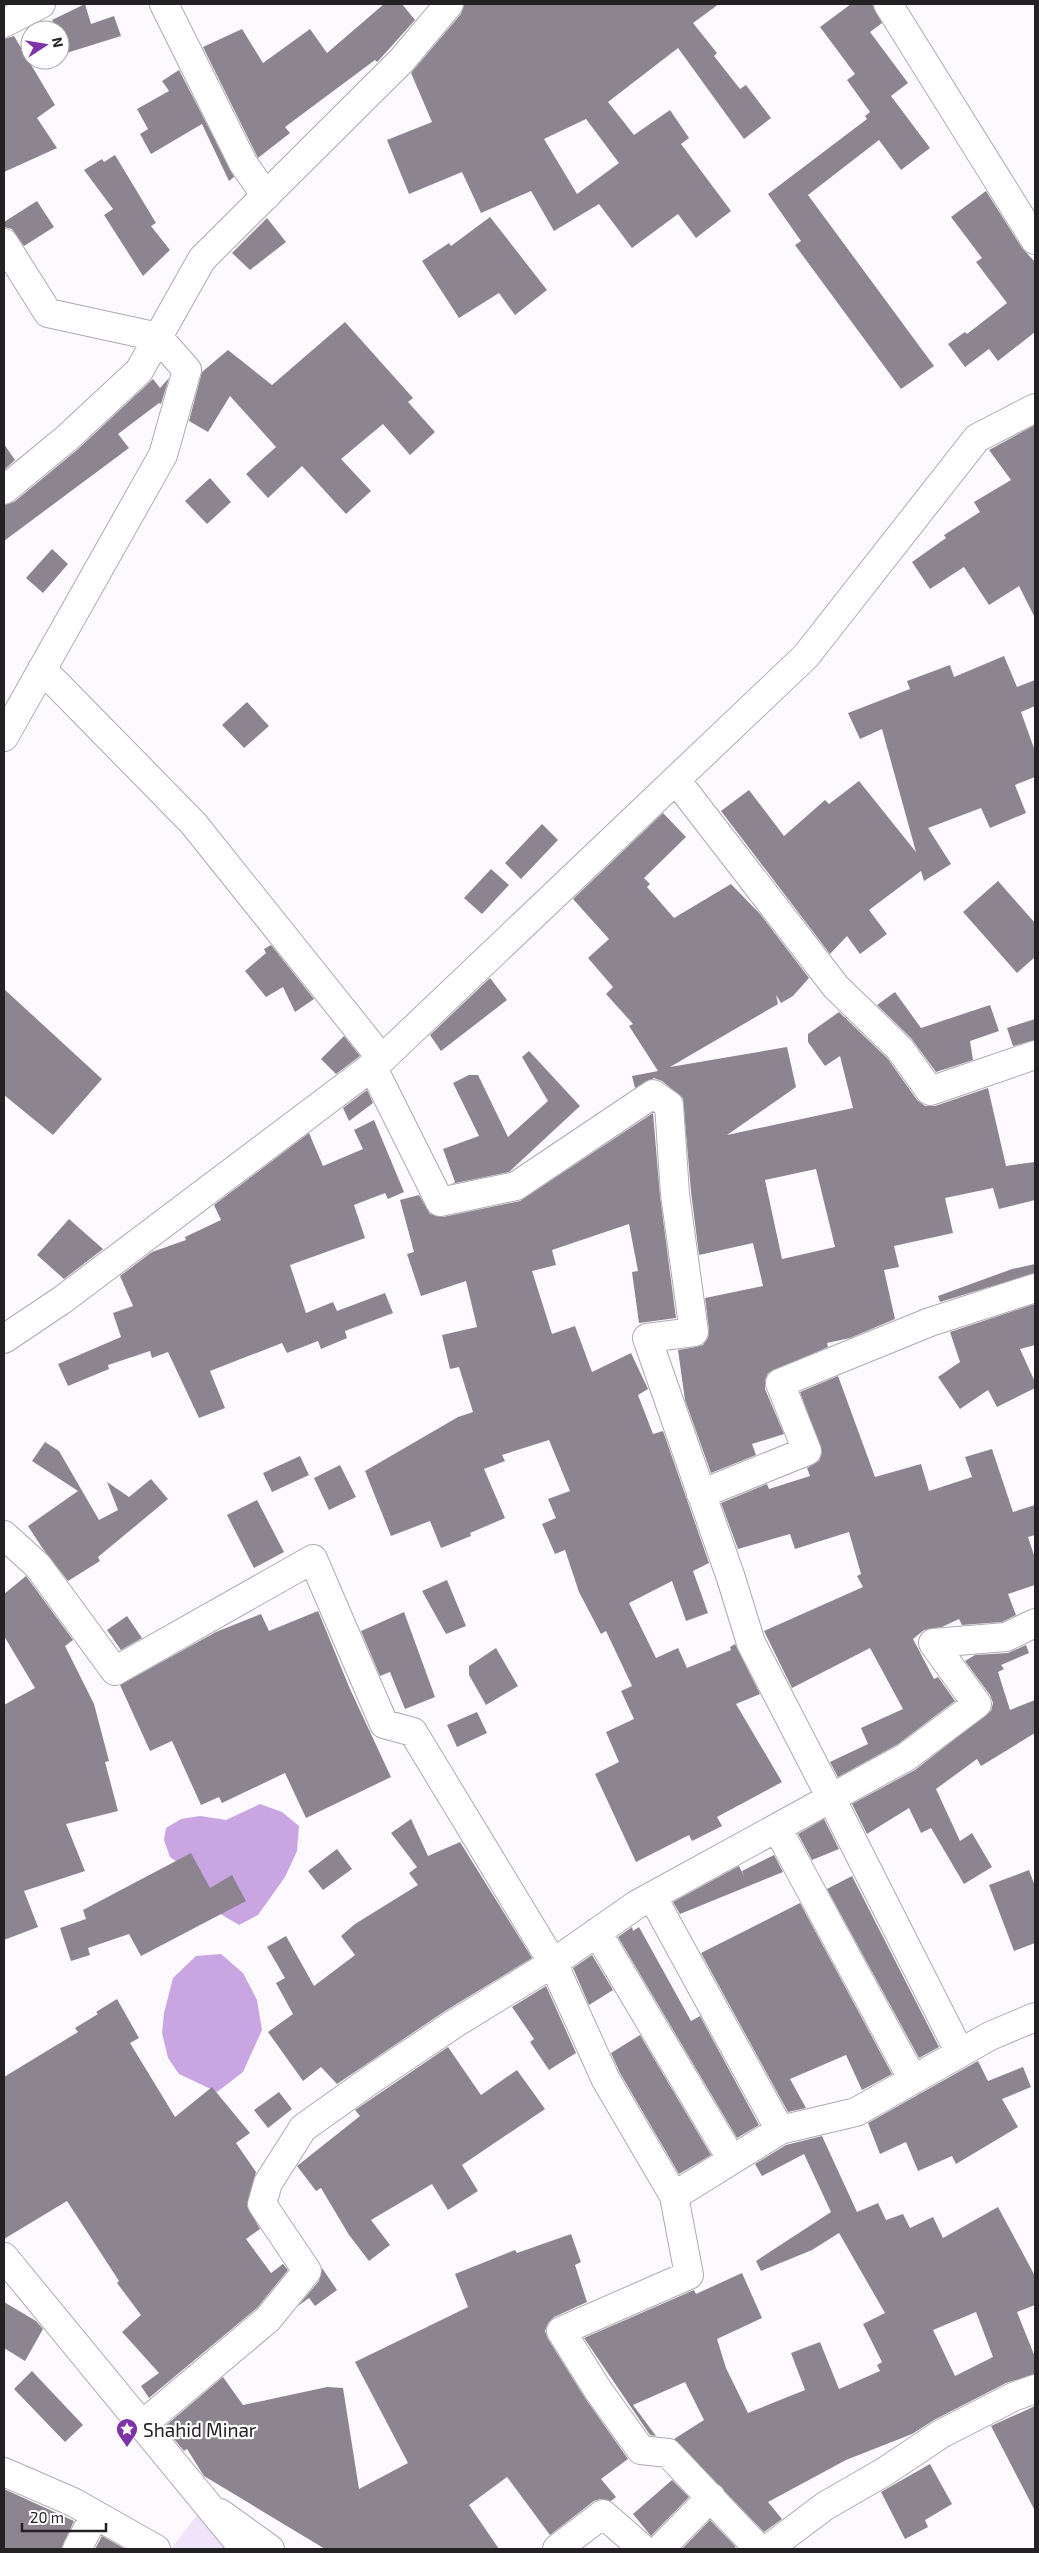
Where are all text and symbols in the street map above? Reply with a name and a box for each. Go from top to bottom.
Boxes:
north arrow [20,20,70,70]
text: N [49,35,68,49]
place icon: Shahid Minar [115,2417,139,2448]
place label: Shahid Minar [143,2418,257,2441]
scale bar [22,2500,106,2532]
text: 20 m [30,2508,64,2526]

